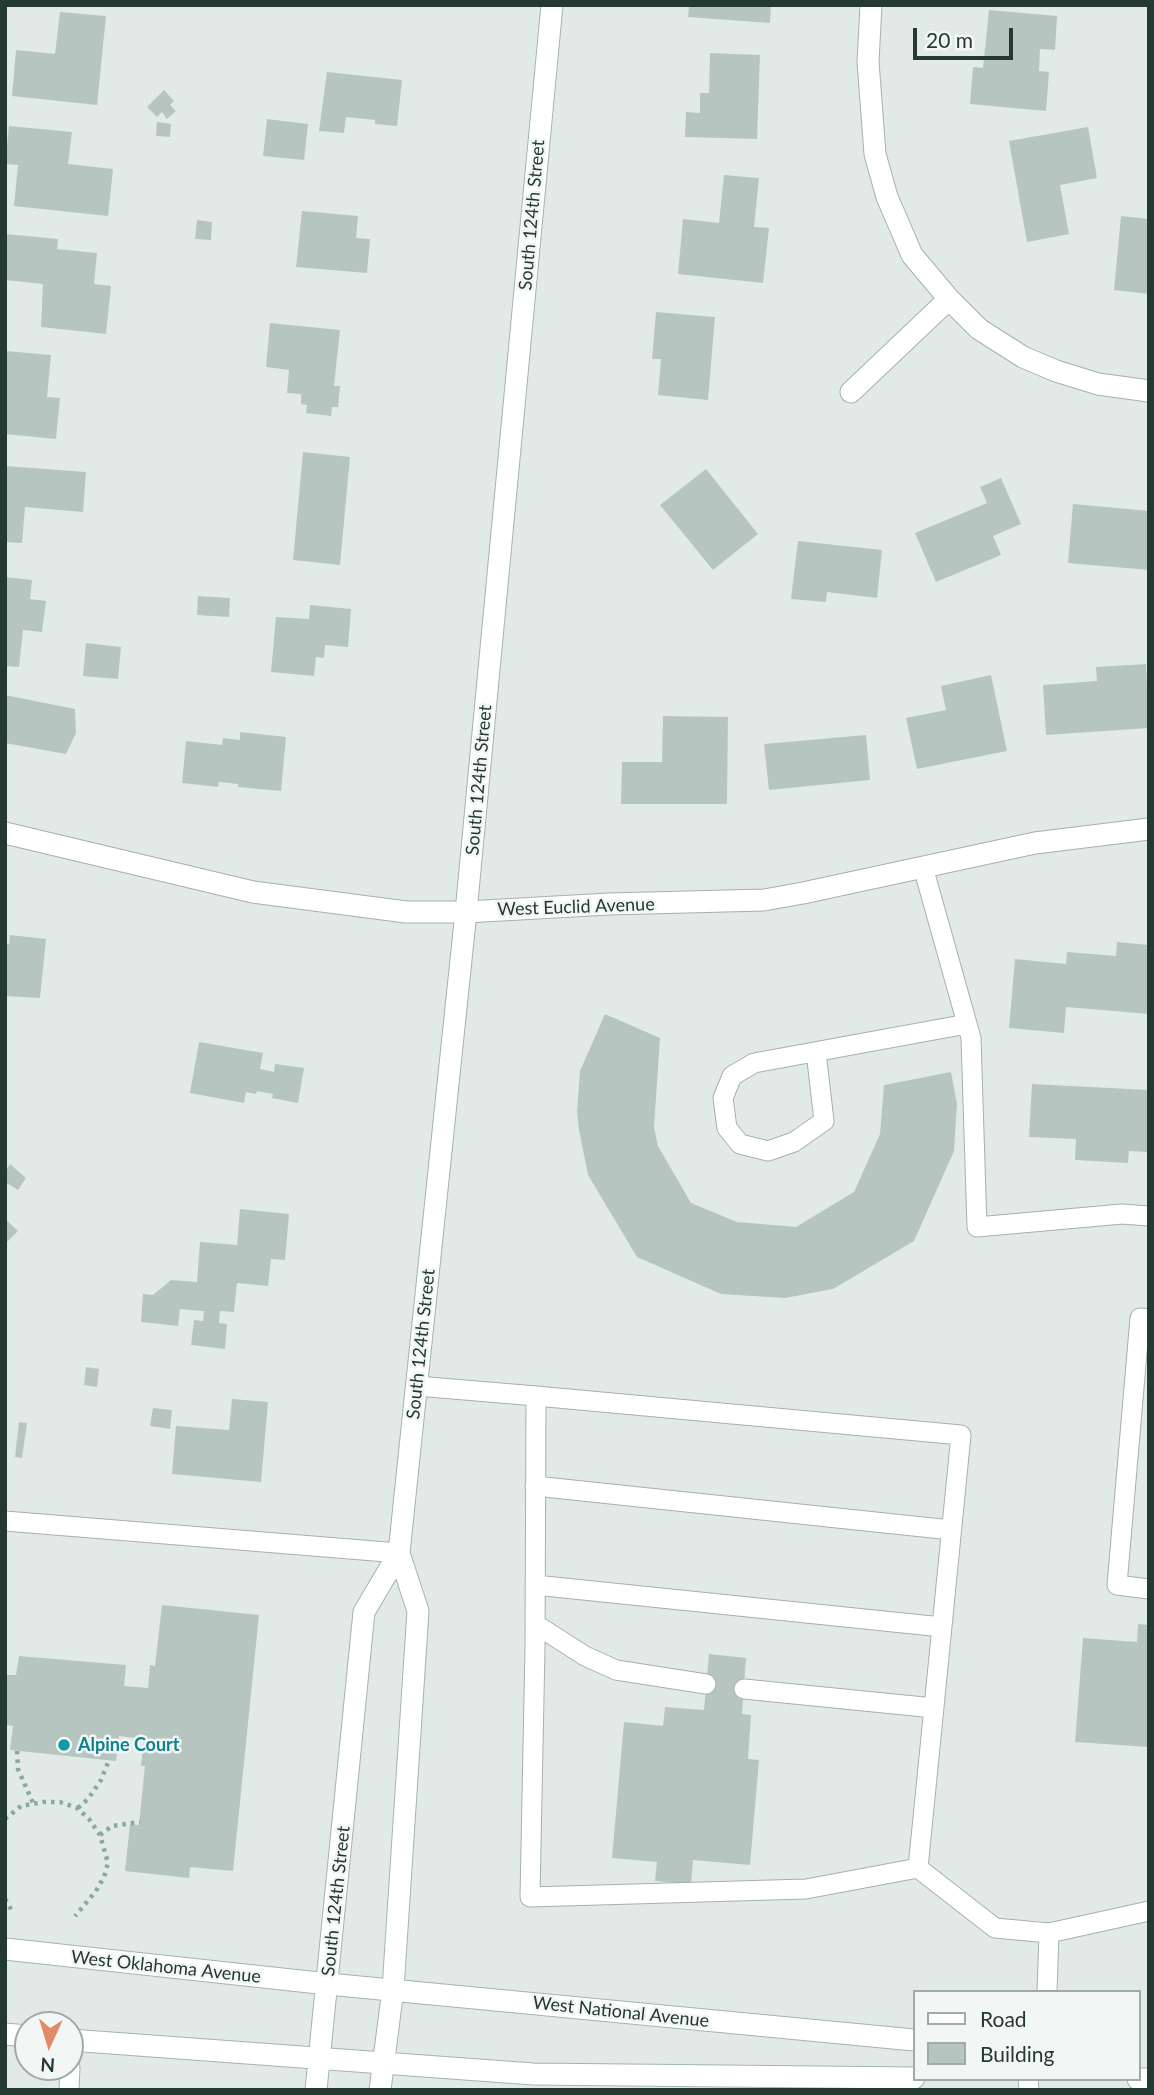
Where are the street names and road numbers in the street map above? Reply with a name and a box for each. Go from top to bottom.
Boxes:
street label: South 124th Street [515,139,549,291]
street label: South 124th Street [462,704,496,856]
street label: West Euclid Avenue [497,893,655,921]
street label: South 124th Street [402,1268,440,1420]
street label: South 124th Street [317,1825,355,1977]
street label: West Oklahoma Avenue [70,1946,262,1988]
street label: West National Avenue [532,1992,710,2032]

